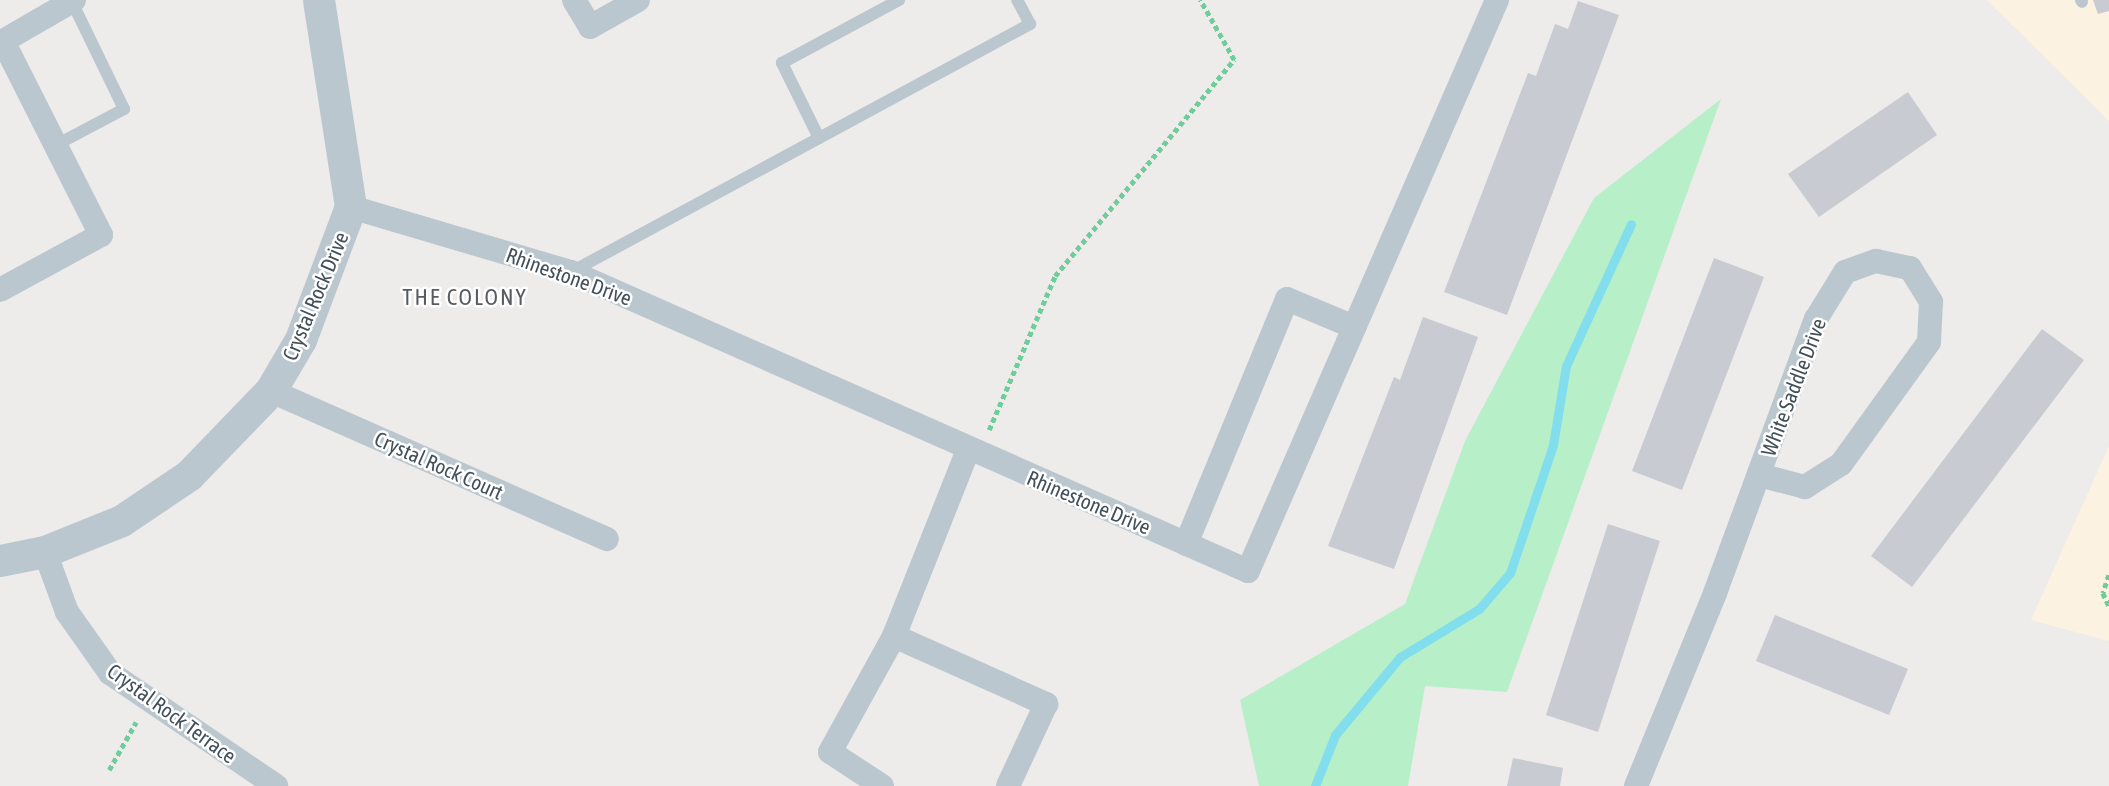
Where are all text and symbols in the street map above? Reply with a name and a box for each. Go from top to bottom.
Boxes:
street label: Crystal Rock Drive [277,228,353,364]
street label: Rhinestone Drive [503,242,635,310]
district label: THE COLONY [404,283,526,311]
street label: White Saddle Drive [1755,315,1831,459]
street label: Crystal Rock Court [371,425,507,505]
street label: Rhinestone Drive [1023,465,1155,539]
street label: Crystal Rock Terrace [103,658,241,768]

